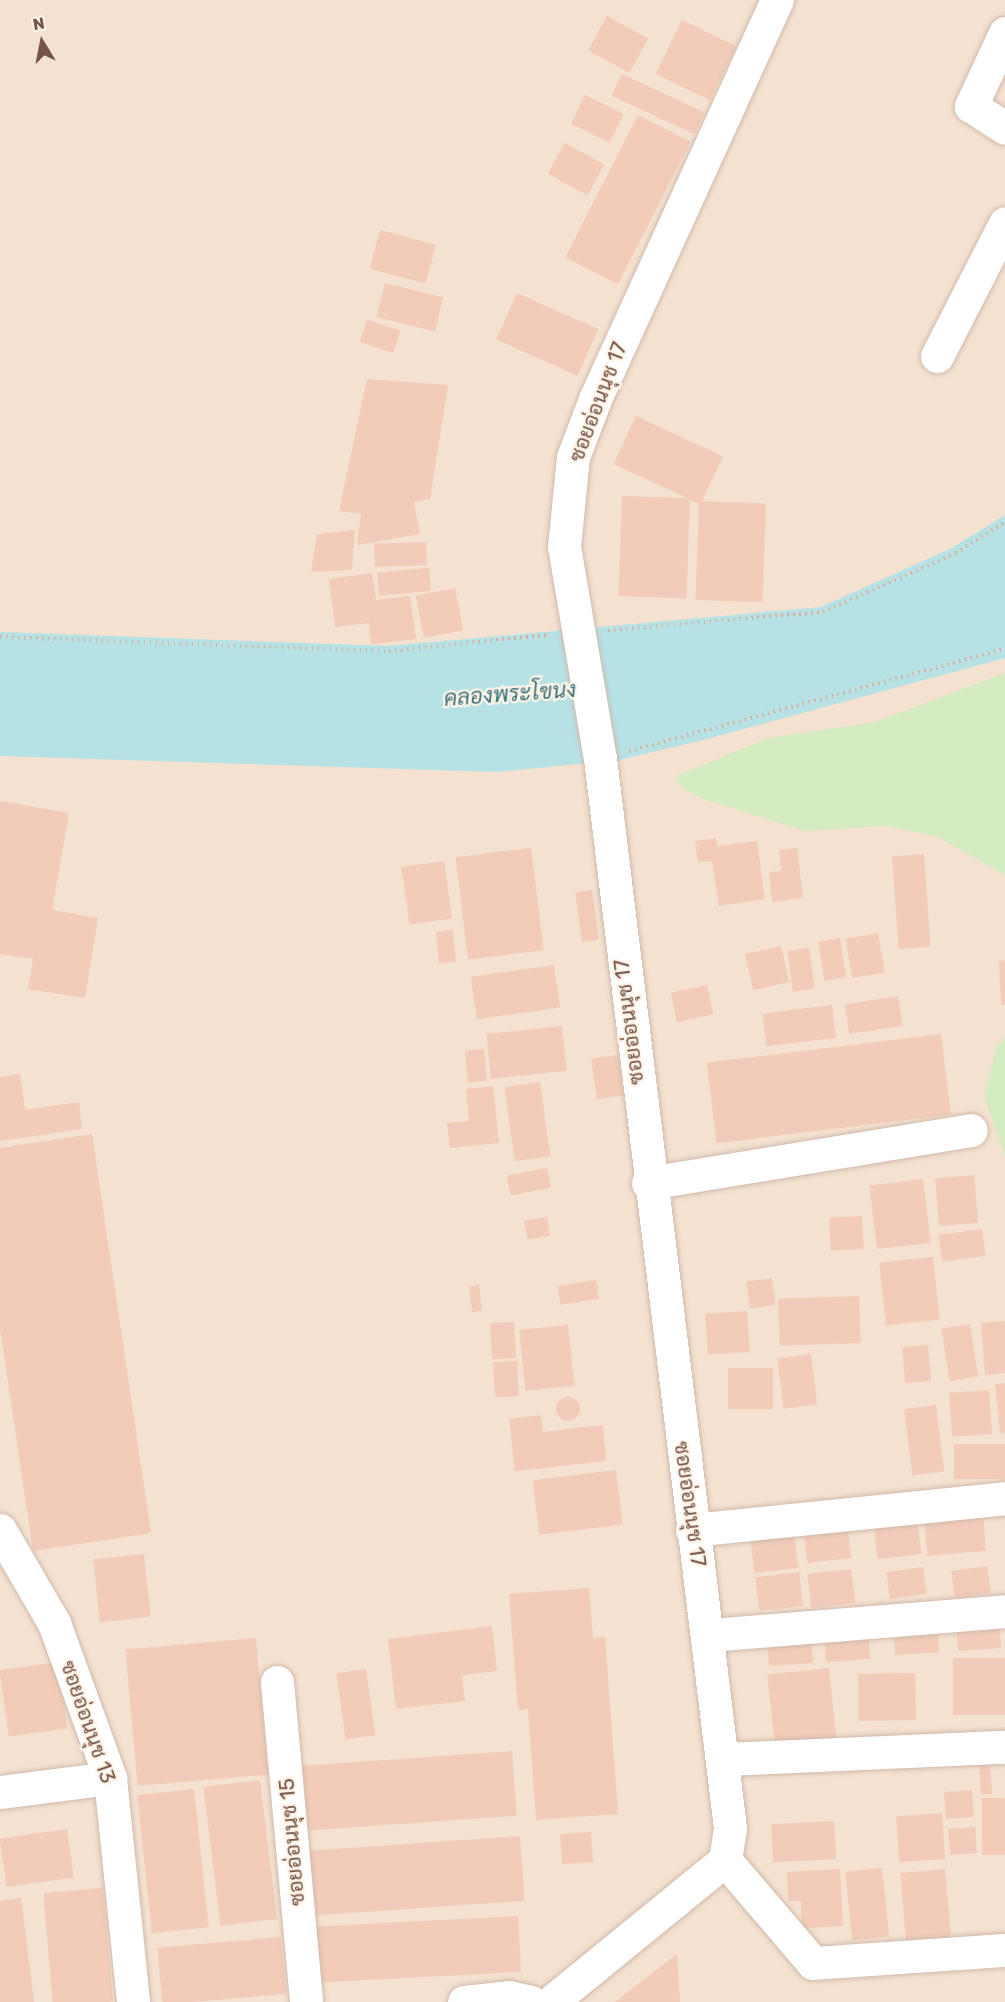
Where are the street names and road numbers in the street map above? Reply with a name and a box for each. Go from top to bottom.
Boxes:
street label: ซอยอ่อนนุช 17 [564,339,632,465]
street label: ซอยอ่อนนุช 17 [609,958,649,1086]
street label: ซอยอ่อนนุช 17 [669,1440,711,1568]
street label: ซอยอ่อนนุช 13 [55,1657,121,1787]
street label: ซอยอ่อนนุช 15 [274,1777,310,1907]

